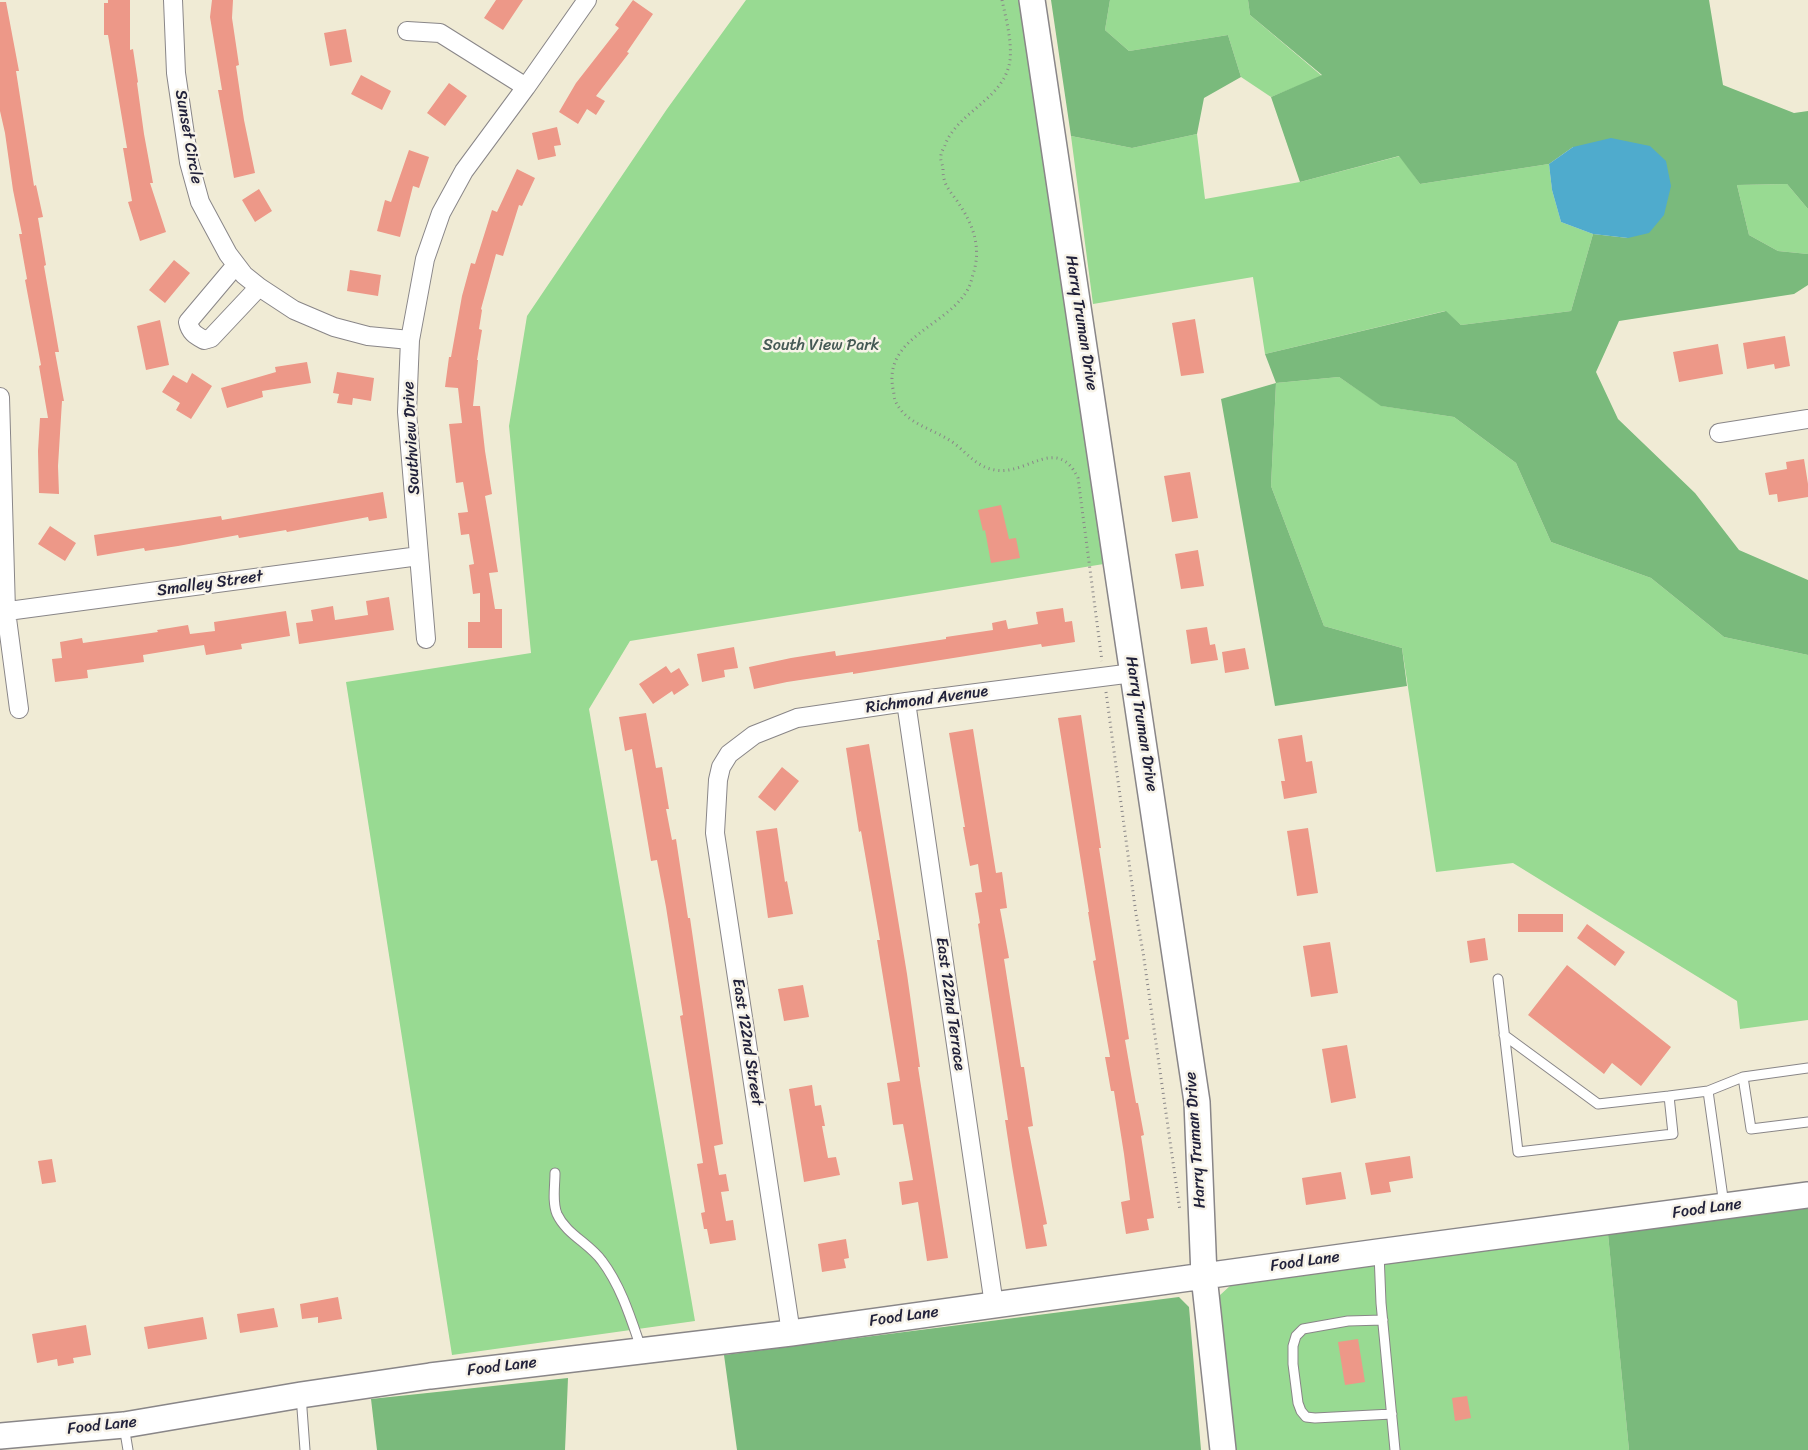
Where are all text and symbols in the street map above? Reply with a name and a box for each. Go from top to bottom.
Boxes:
street label: Sunset Circle [170,88,206,186]
street label: Harry Truman Drive [1061,254,1101,392]
park label: South View Park [763,336,879,356]
street label: Southview Drive [399,381,425,495]
street label: Smalley Street [156,567,264,601]
street label: Harry Truman Drive [1121,655,1161,793]
street label: Richmond Avenue [865,682,989,718]
street label: East 122nd Terrace [931,936,969,1072]
street label: East 122nd Street [727,977,767,1107]
street label: Harry Truman Drive [1182,1071,1210,1209]
street label: Food Lane [1671,1195,1743,1223]
street label: Food Lane [1269,1248,1341,1276]
street label: Food Lane [868,1303,940,1331]
street label: Food Lane [466,1353,538,1381]
street label: Food Lane [66,1413,138,1439]

